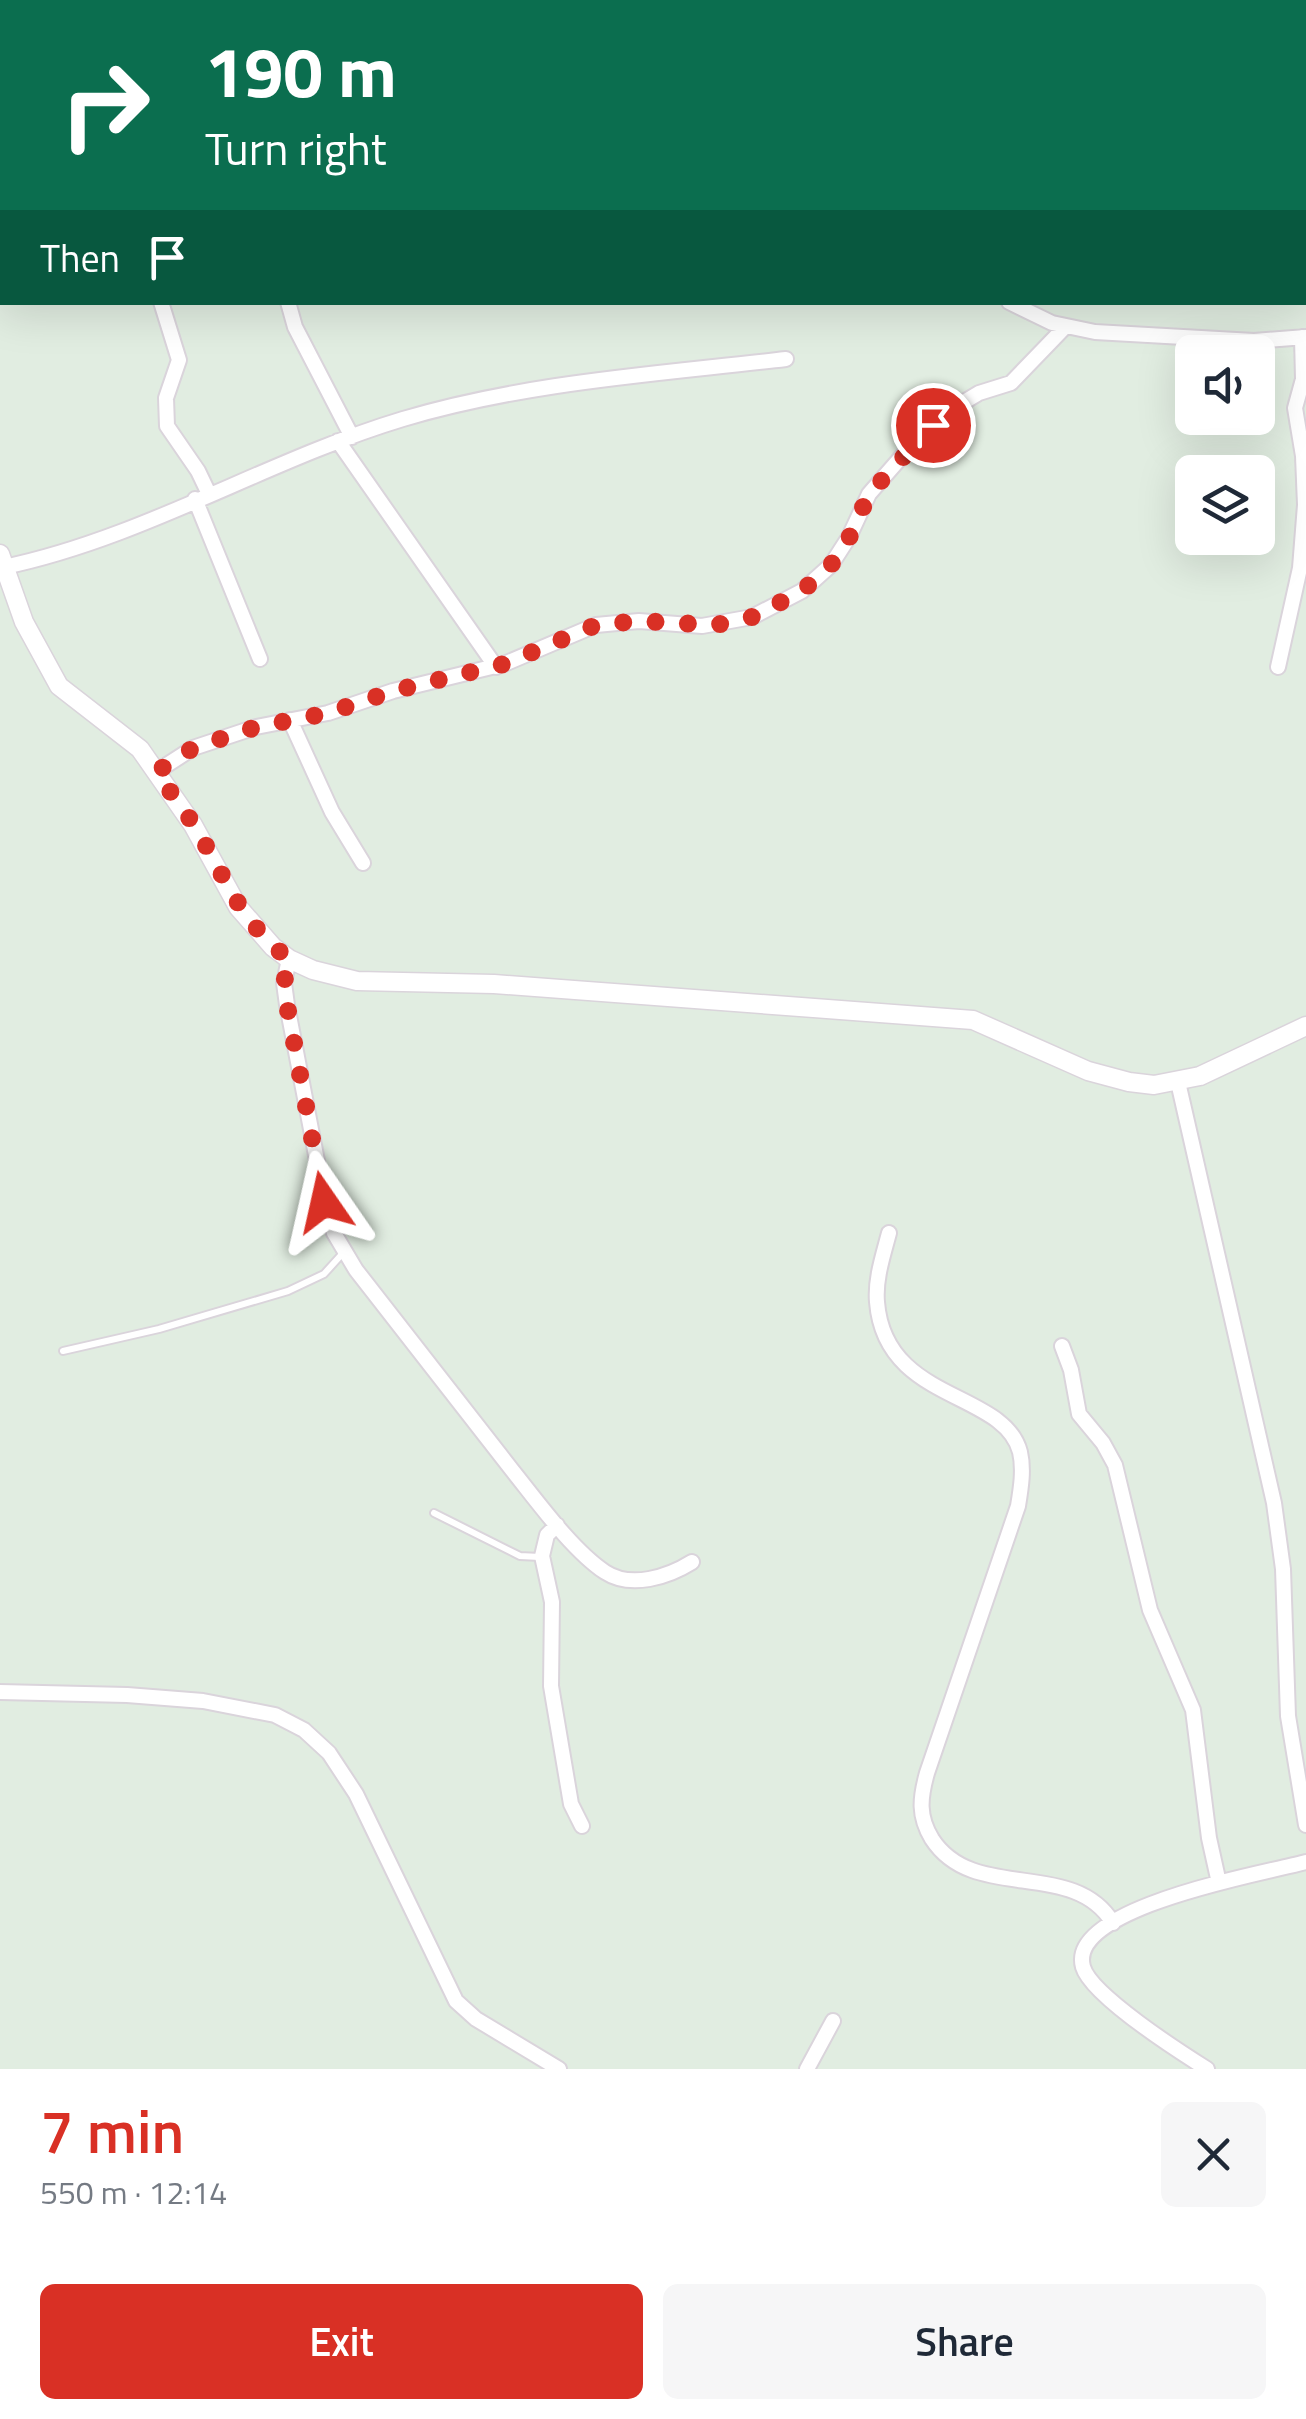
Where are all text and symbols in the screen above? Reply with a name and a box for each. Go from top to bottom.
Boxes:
text: 190 m [205,18,397,124]
icon: right [40,40,170,170]
text: Turn right [205,114,387,182]
text: Then [40,229,120,287]
icon: arrive [140,230,195,285]
map controls [1175,335,1275,555]
button: sound [1175,335,1275,435]
pin [891,383,976,468]
icon: arrive [906,398,961,453]
button: layers [1175,455,1275,555]
position arrow [272,1150,376,1254]
text: 7 min [40,2085,184,2176]
button: close [1161,2102,1266,2207]
text: 550 m · 12:14 [40,2168,227,2216]
button: Exit [40,2284,643,2399]
button: Share [663,2284,1266,2399]

